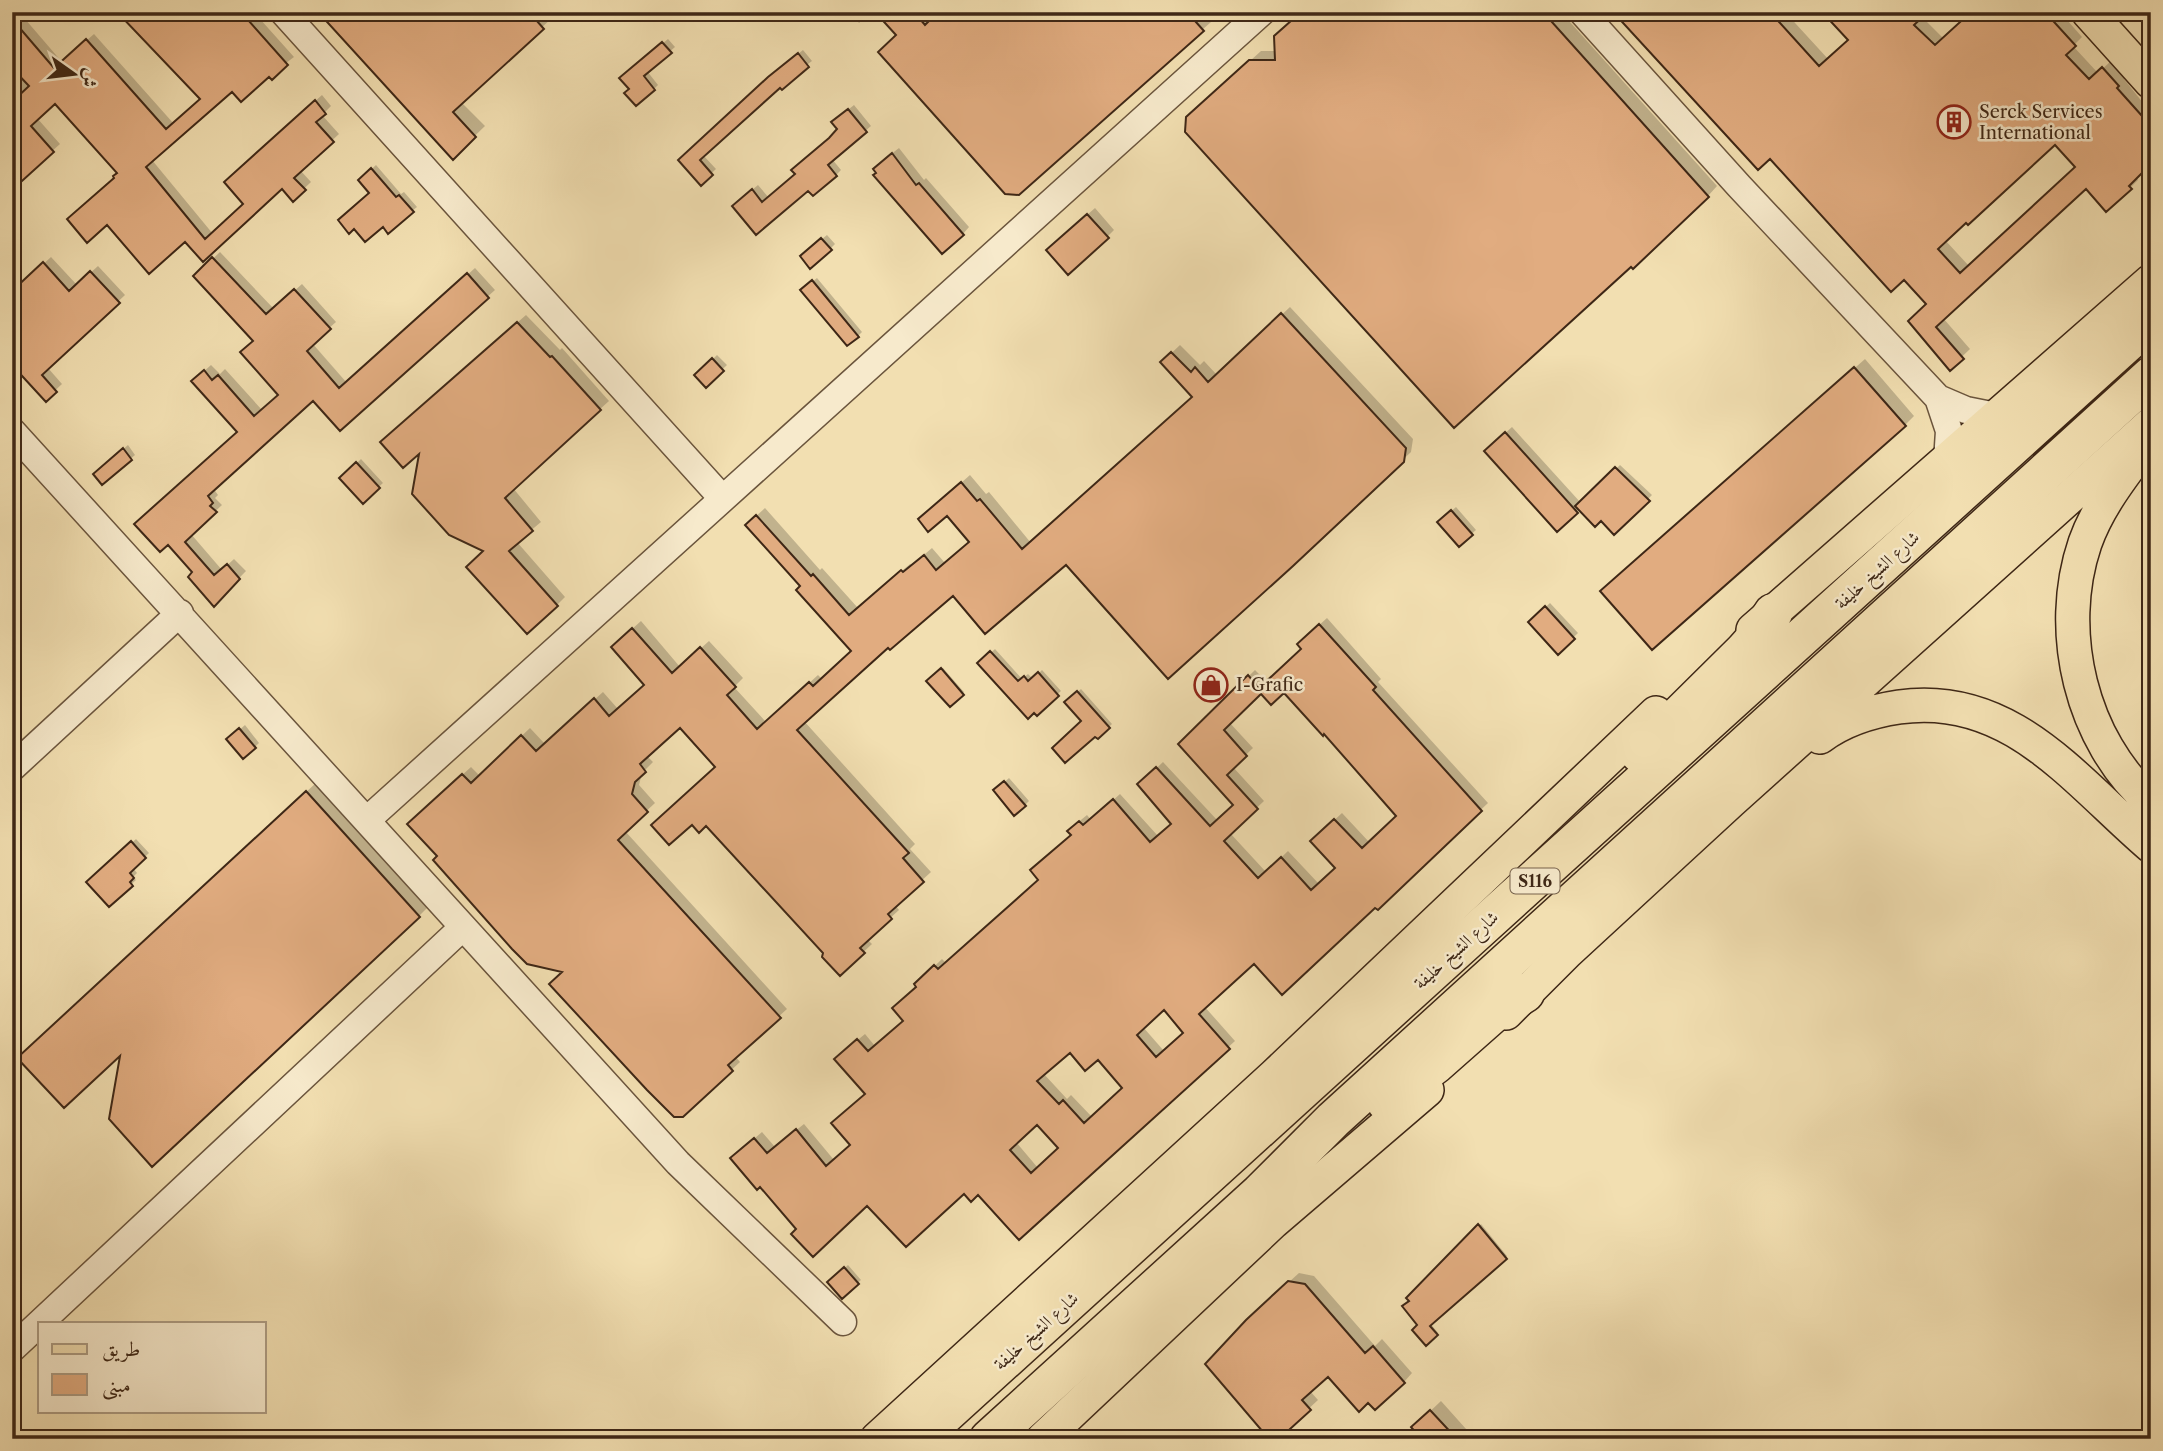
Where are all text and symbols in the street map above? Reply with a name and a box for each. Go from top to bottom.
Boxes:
north arrow [38,38,108,108]
text: ش [77,66,103,90]
place label: Serck Services International [1979,101,2103,144]
building icon: Serck Services International [1935,103,1973,141]
street label: شارع الشيخ خليفة [1830,526,1927,618]
shop icon: I-Grafic [1192,666,1230,704]
place label: I-Grafic [1236,674,1303,696]
road number: S116 [1510,868,1560,894]
street label: شارع الشيخ خليفة [1409,906,1506,998]
street label: شارع الشيخ خليفة [989,1287,1086,1379]
legend [38,1322,266,1412]
text: طريق [102,1336,140,1362]
text: مبنى [102,1372,131,1400]

